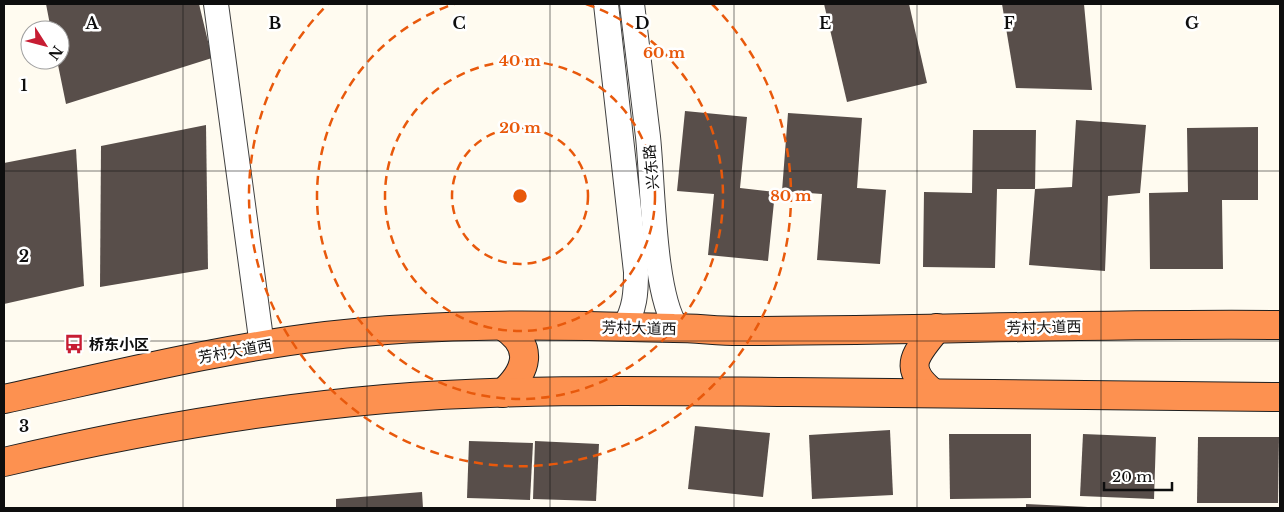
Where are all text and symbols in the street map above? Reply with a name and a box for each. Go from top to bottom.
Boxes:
text: A [85,13,100,33]
text: B [269,13,282,33]
text: C [452,13,466,33]
text: D [635,13,649,33]
text: E [819,13,831,33]
text: F [1003,13,1015,33]
text: G [1185,13,1199,33]
north arrow [20,20,70,70]
text: N [44,42,67,63]
text: 60 m [643,43,685,62]
text: 40 m [499,51,541,70]
text: 1 [21,75,28,95]
text: 20 m [499,118,541,137]
street label: 兴东路 [640,144,662,190]
text: 80 m [770,186,812,205]
centre of rings [511,187,529,205]
text: 2 [19,246,29,266]
street label: 芳村大道西 [1006,317,1082,337]
street label: 芳村大道西 [601,318,677,338]
bus stop icon: 桥东小区 [63,333,85,355]
place label: 桥东小区 [89,335,149,354]
street label: 芳村大道西 [196,335,274,367]
text: 3 [19,416,29,436]
scale bar [1104,460,1172,492]
text: 20 m [1112,467,1152,486]

